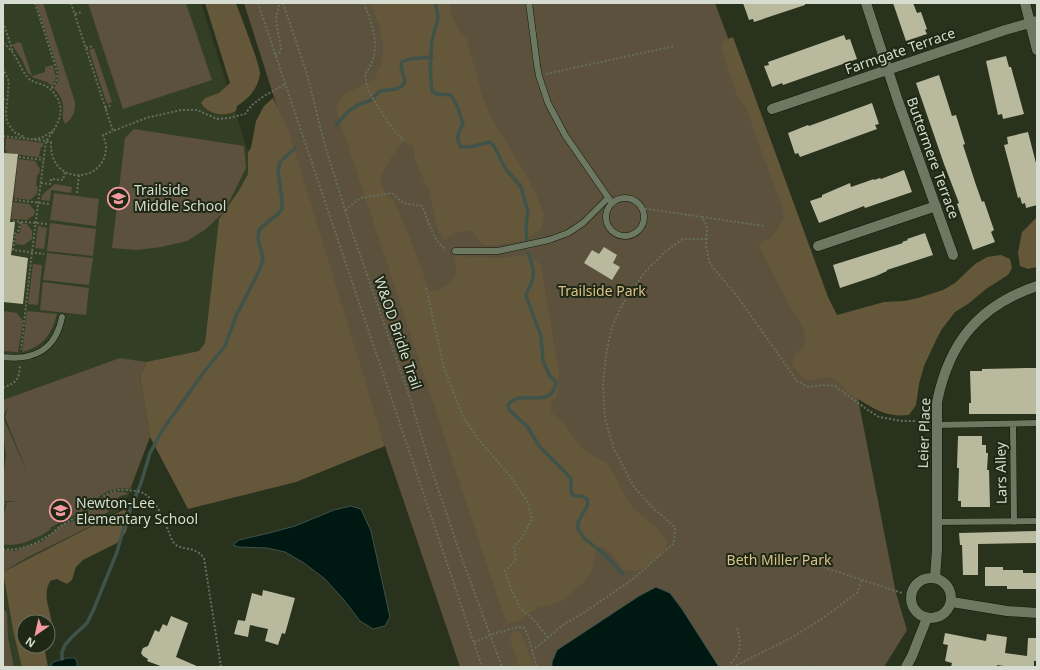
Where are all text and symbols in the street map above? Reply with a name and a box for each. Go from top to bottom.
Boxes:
street label: Farmgate Terrace [842,23,958,78]
street label: Buttermere Terrace [903,94,964,221]
place label: Trailside Middle School [134,180,226,215]
school or university icon: Trailside Middle School [106,185,132,211]
street label: W&OD Bridle Trail [370,274,427,392]
park label: Trailside Park [558,281,646,300]
street label: Leier Place [913,397,934,469]
street label: Lars Alley [990,441,1011,504]
place label: Newton-Lee Elementary School [76,493,198,528]
school or university icon: Newton-Lee Elementary School [47,498,73,524]
park label: Beth Miller Park [727,550,832,569]
north arrow [16,614,56,654]
text: N [22,634,38,651]

